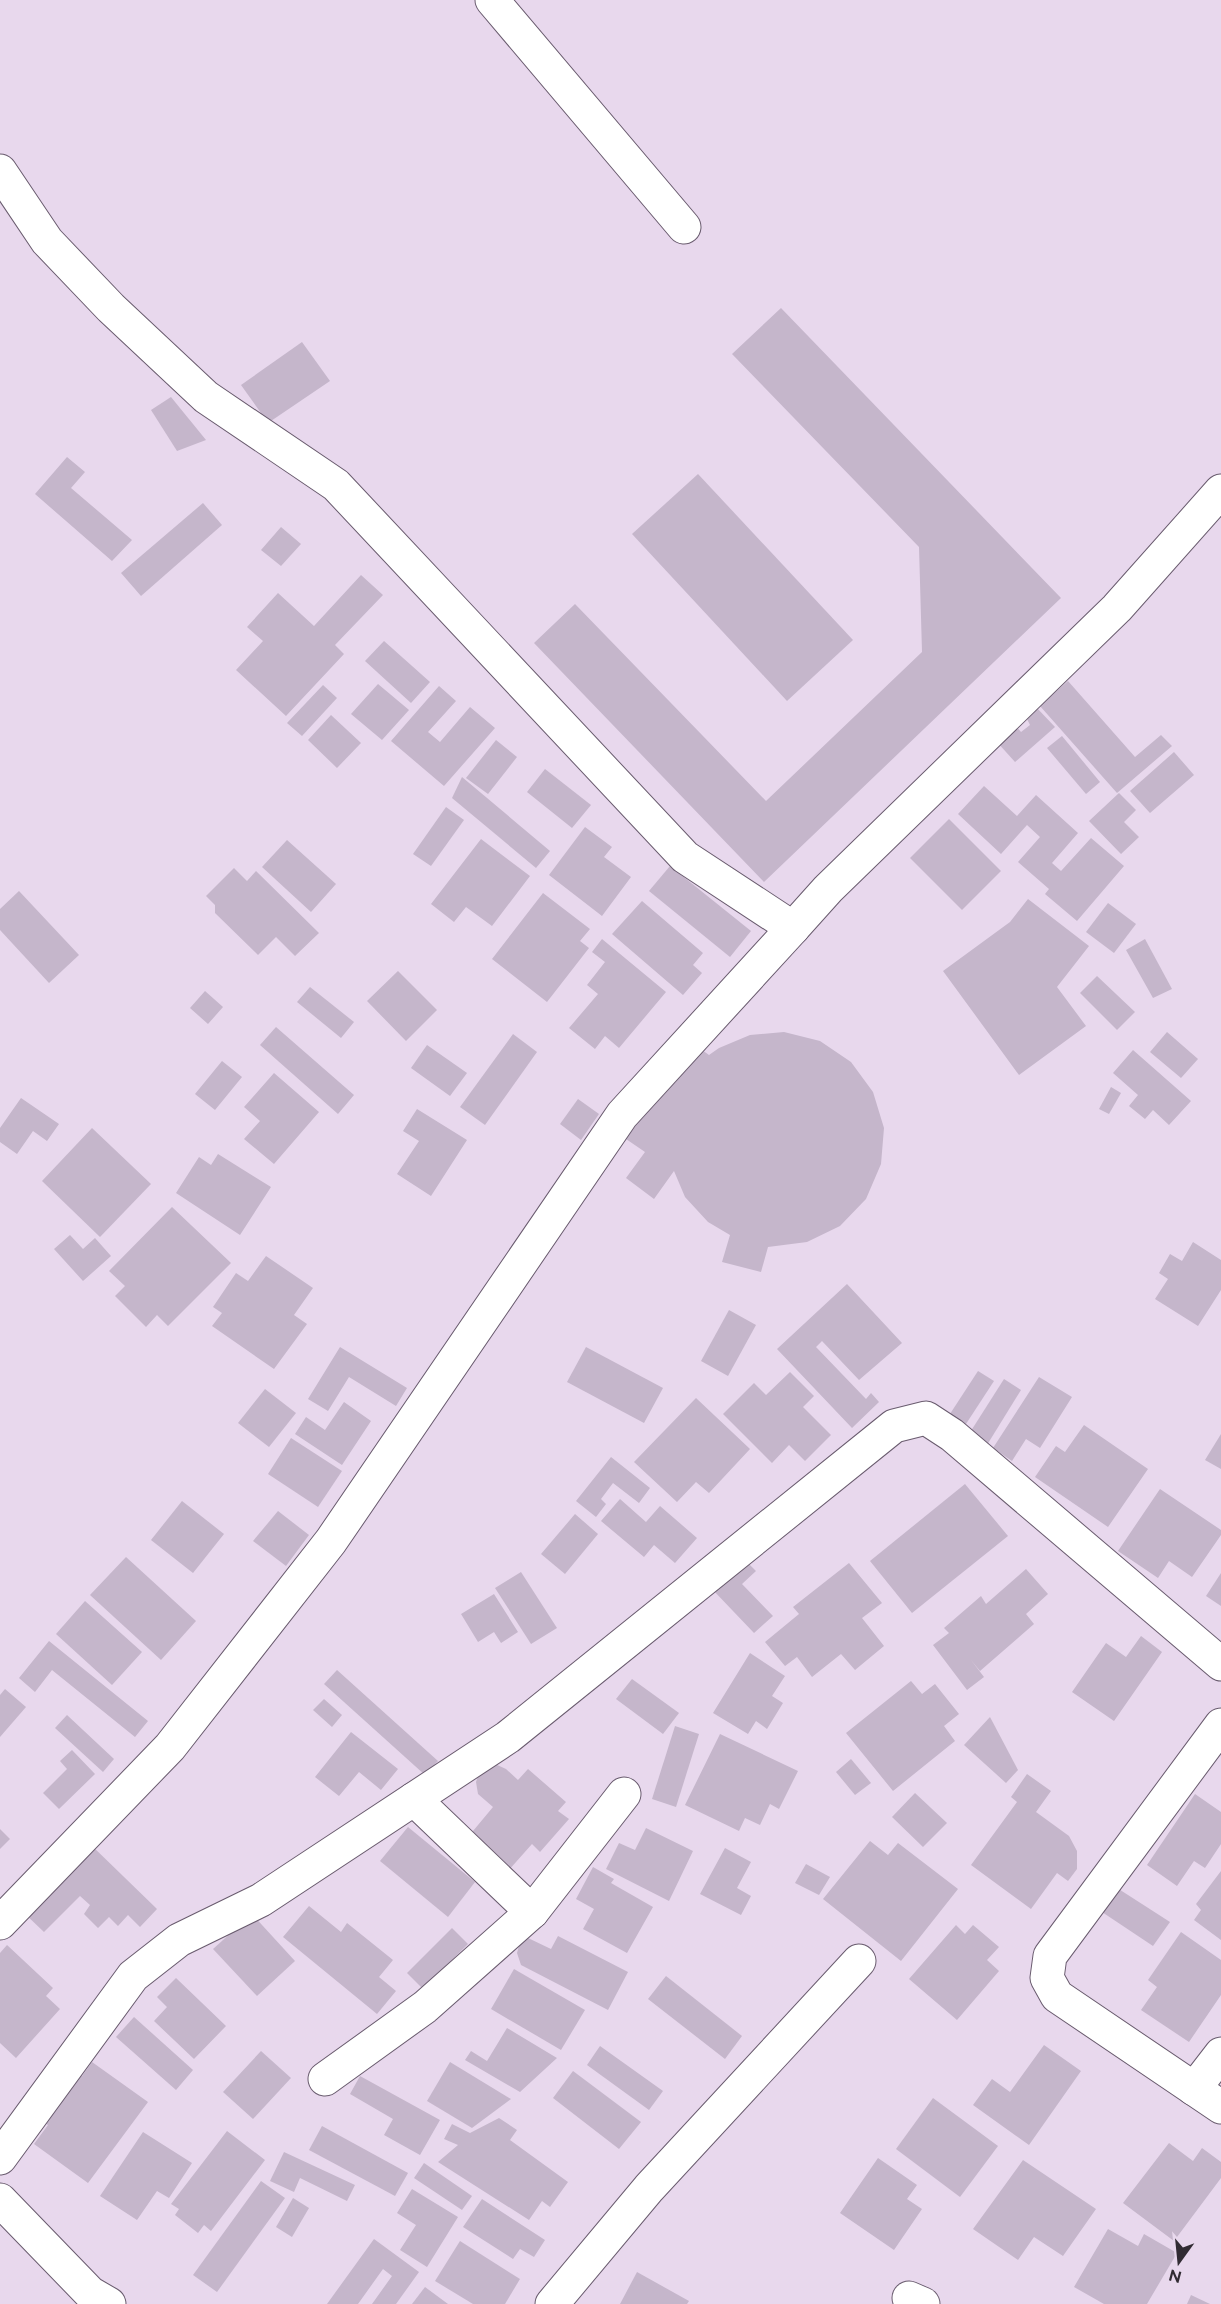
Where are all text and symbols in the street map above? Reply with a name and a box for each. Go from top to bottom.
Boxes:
north arrow [1149,2232,1209,2292]
text: N [1167,2265,1184,2287]

